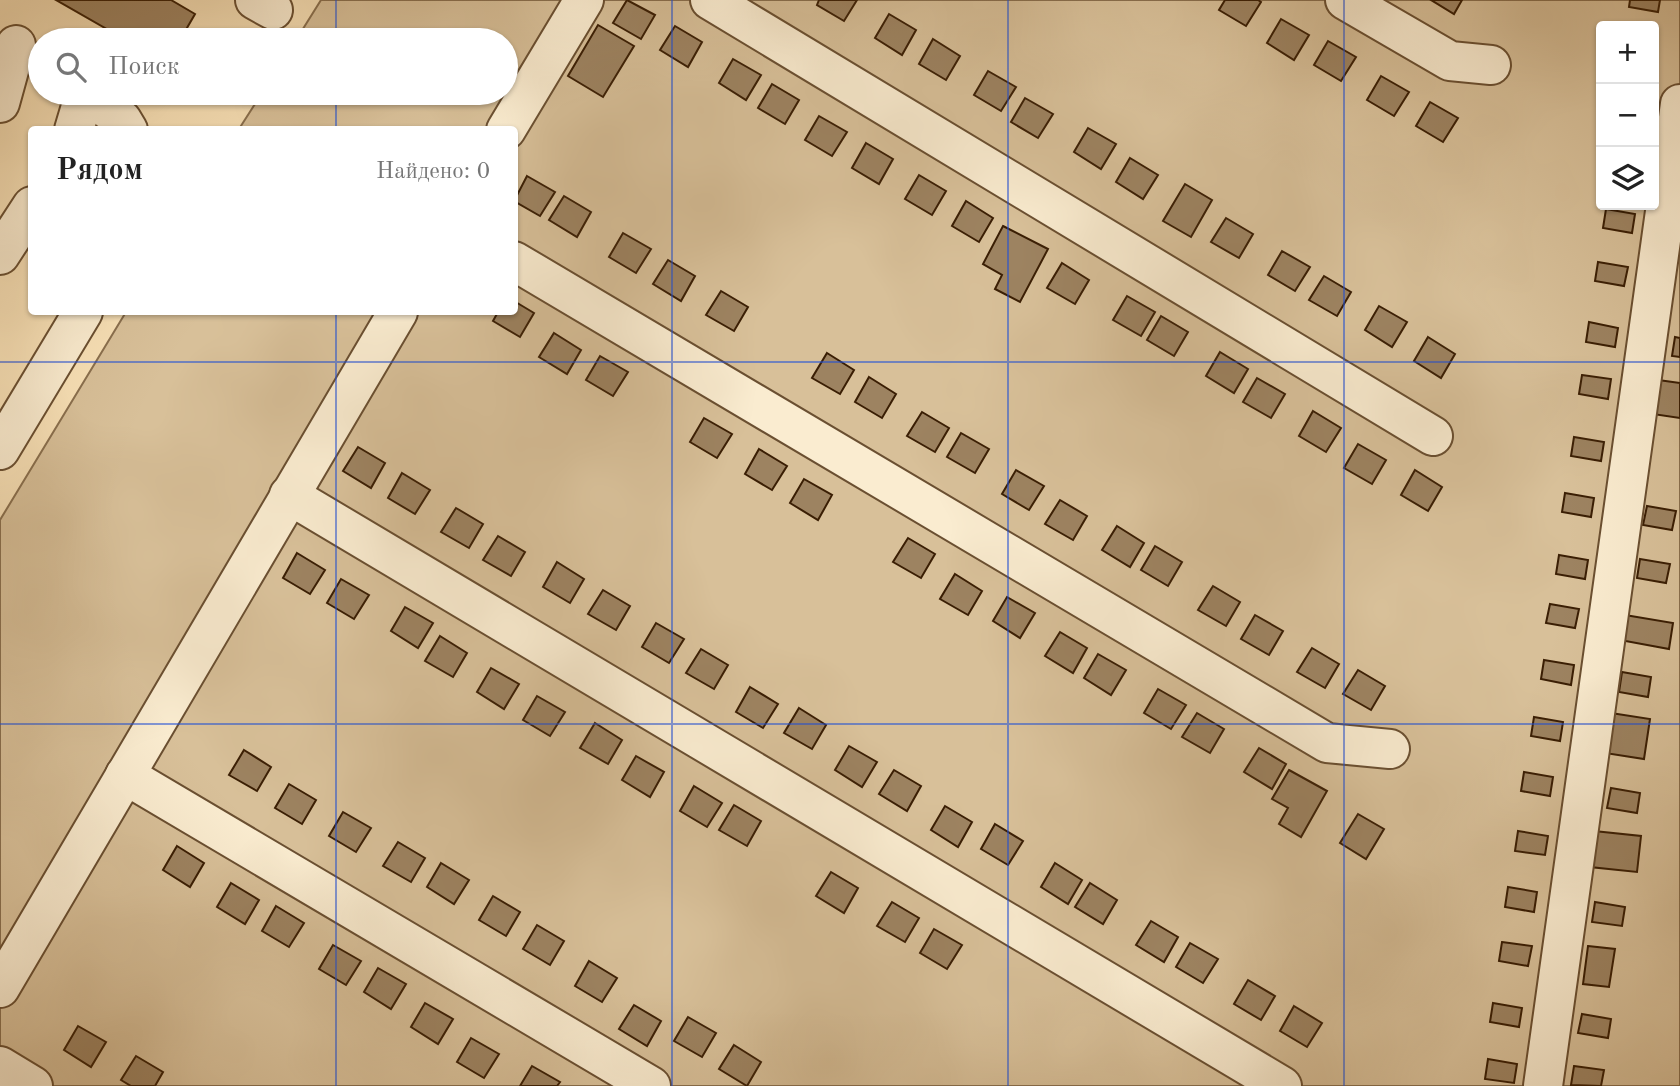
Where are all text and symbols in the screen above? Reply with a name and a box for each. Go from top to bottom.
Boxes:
map controls [1596,21,1659,210]
button: + [1596,21,1659,84]
search box [28,28,518,105]
icon: search [52,48,90,86]
text: Поиск [108,54,180,80]
button: − [1596,84,1659,147]
button: layers [1596,147,1659,210]
text: Рядом [56,156,143,186]
text: Найдено: 0 [376,160,490,183]

